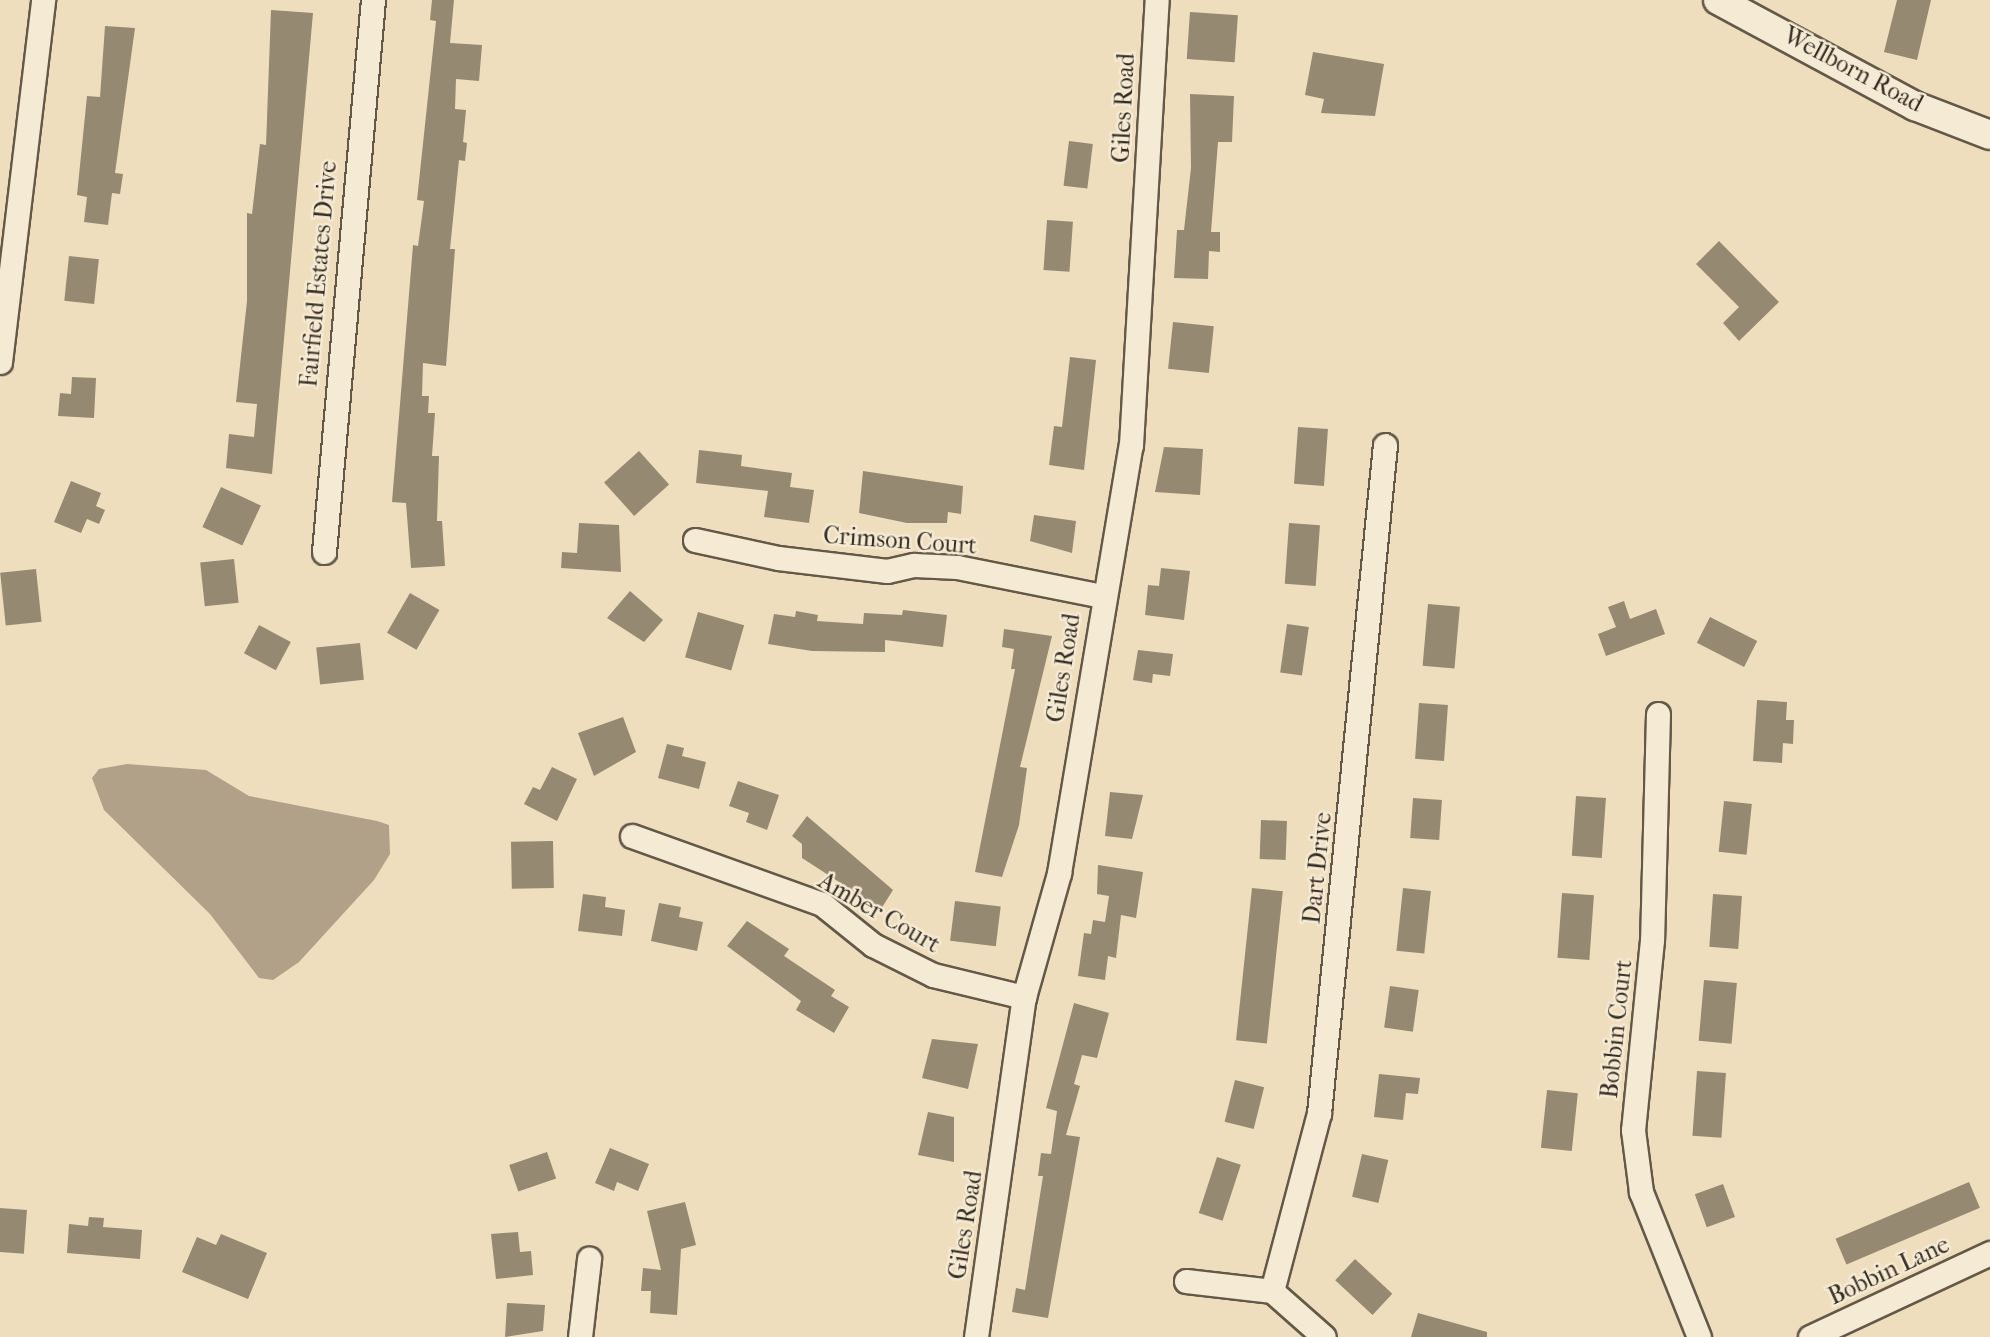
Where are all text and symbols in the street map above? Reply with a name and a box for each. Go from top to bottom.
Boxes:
street label: Wellborn Road [1778,21,1928,119]
street label: Giles Road [1107,52,1141,164]
street label: Fairfield Estates Drive [295,160,343,388]
street label: Crimson Court [822,521,978,561]
street label: Giles Road [1041,612,1087,724]
street label: Dart Drive [1298,811,1338,925]
street label: Amber Court [813,867,945,959]
street label: Bobbin Court [1595,958,1639,1100]
street label: Giles Road [943,1169,989,1281]
street label: Bobbin Lane [1824,1230,1954,1312]

